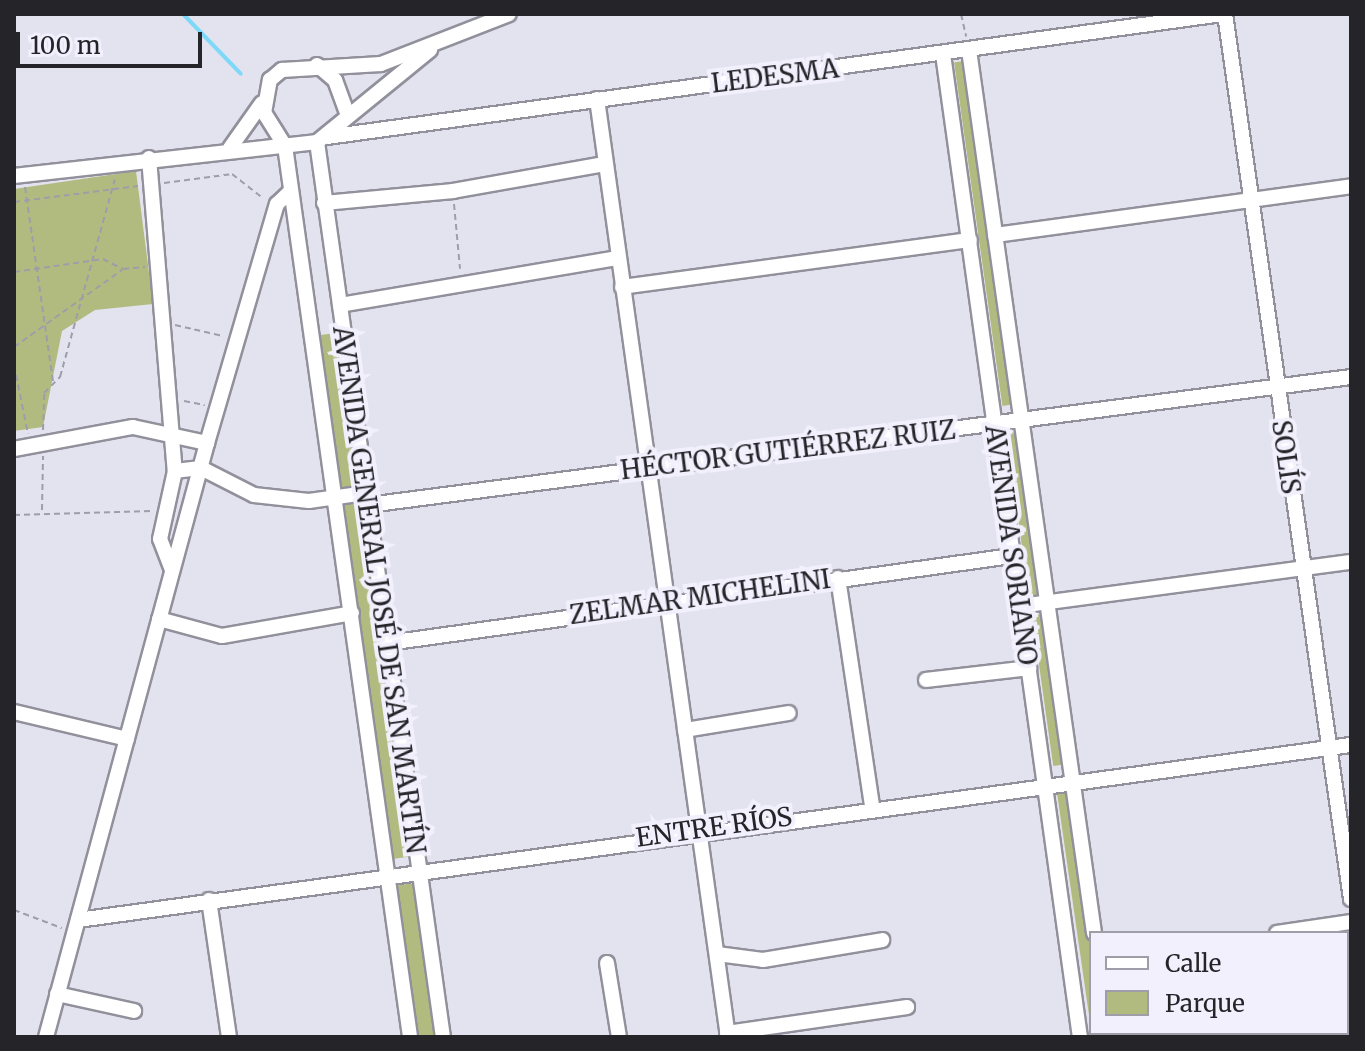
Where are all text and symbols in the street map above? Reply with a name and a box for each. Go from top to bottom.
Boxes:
scale bar [20,16,206,66]
text: 100 m [30,30,100,61]
street label: LEDESMA [709,53,841,99]
street label: AVENIDA GENERAL JOSÉ DE SAN MARTÍN [326,324,432,856]
street label: HÉCTOR GUTIÉRREZ RUIZ [619,414,957,486]
street label: SOLÍS [1265,418,1307,496]
street label: AVENIDA SORIANO [979,423,1043,667]
street label: ZELMAR MICHELINI [567,563,833,631]
street label: ENTRE RÍOS [634,801,794,853]
legend [1089,931,1349,1035]
text: Calle [1165,948,1221,979]
text: Parque [1165,988,1245,1019]

